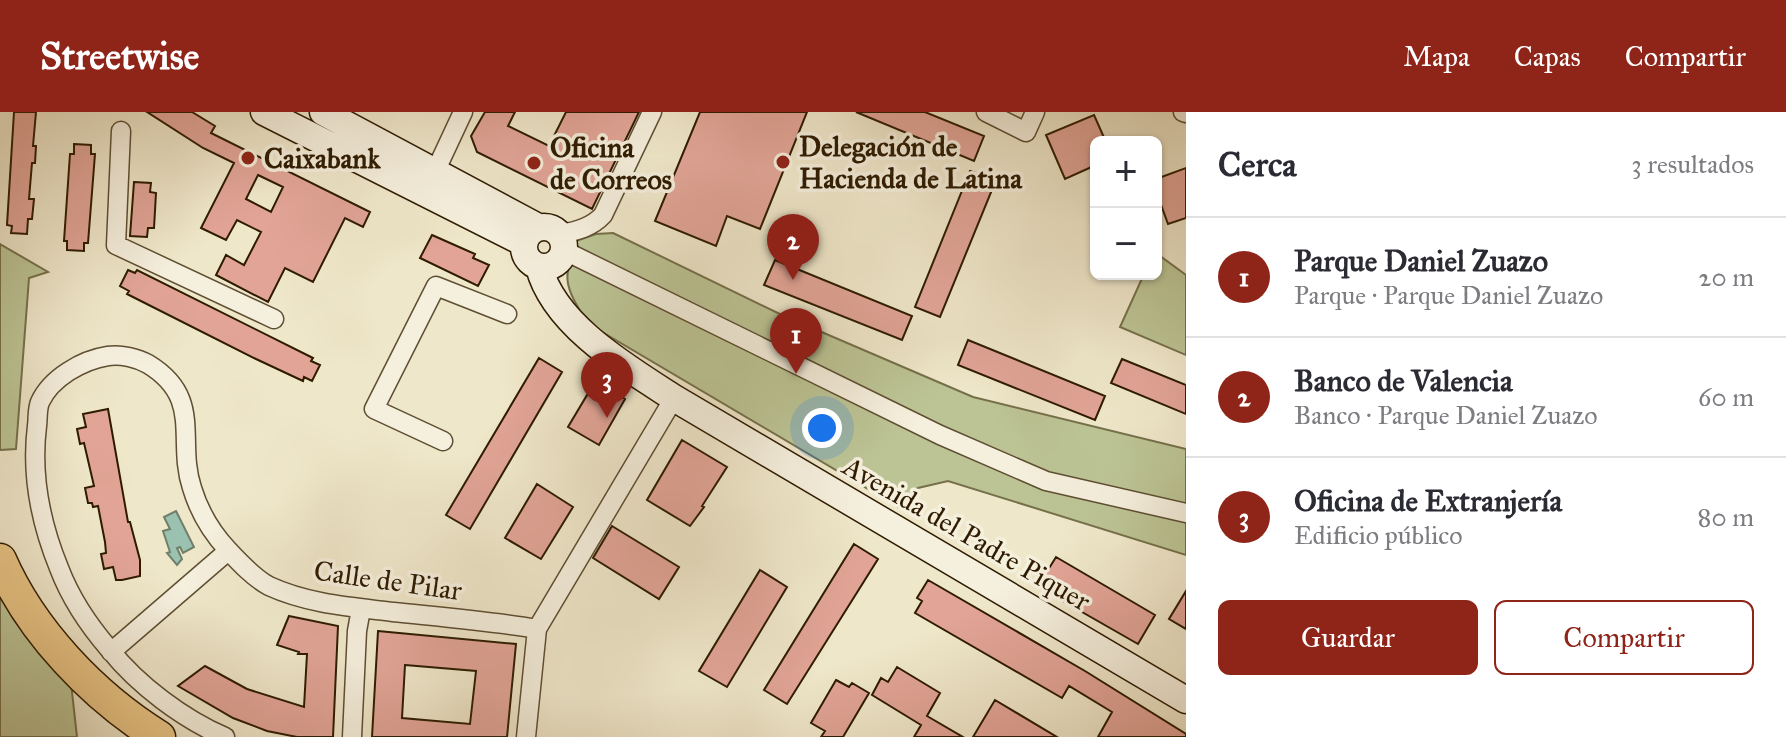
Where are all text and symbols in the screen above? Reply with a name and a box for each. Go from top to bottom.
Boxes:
text: Streetwise [40,33,199,79]
text: Mapa [1403,39,1470,74]
text: Capas [1514,39,1581,74]
text: Compartir [1625,39,1746,74]
place label: Delegación de Hacienda de Latina [799,129,1023,196]
place label: Oficina de Correos [550,130,672,197]
map controls [1090,136,1162,280]
button: + [1090,136,1162,208]
place label: Caixabank [264,141,381,176]
text: Cerca [1218,144,1297,185]
text: 3 resultados [1631,148,1754,180]
marker: Caixabank [239,149,257,167]
marker: Delegación de Hacienda de Latina [774,153,792,171]
marker: Oficina de Correos [525,154,543,172]
button: − [1090,208,1162,280]
pin: 2 [767,214,819,280]
text: Parque Daniel Zuazo [1294,243,1548,279]
text: 1 [1239,261,1249,293]
text: 20 m [1699,261,1754,293]
text: Parque · Parque Daniel Zuazo [1294,279,1603,311]
pin: 1 [770,308,822,374]
pin: 3 [581,352,633,418]
text: Banco de Valencia [1294,363,1513,399]
text: 2 [1238,381,1250,413]
text: 60 m [1698,381,1754,413]
text: Banco · Parque Daniel Zuazo [1294,399,1598,431]
your location [802,408,842,448]
street label: Avenida del Padre Piquer [836,448,1097,619]
text: Oficina de Extranjería [1294,483,1562,519]
text: 3 [1239,501,1249,533]
text: 80 m [1698,501,1754,533]
text: Edificio público [1294,519,1462,551]
street label: Calle de Pilar [312,553,465,608]
button: Guardar [1218,600,1478,675]
button: Compartir [1494,600,1754,675]

